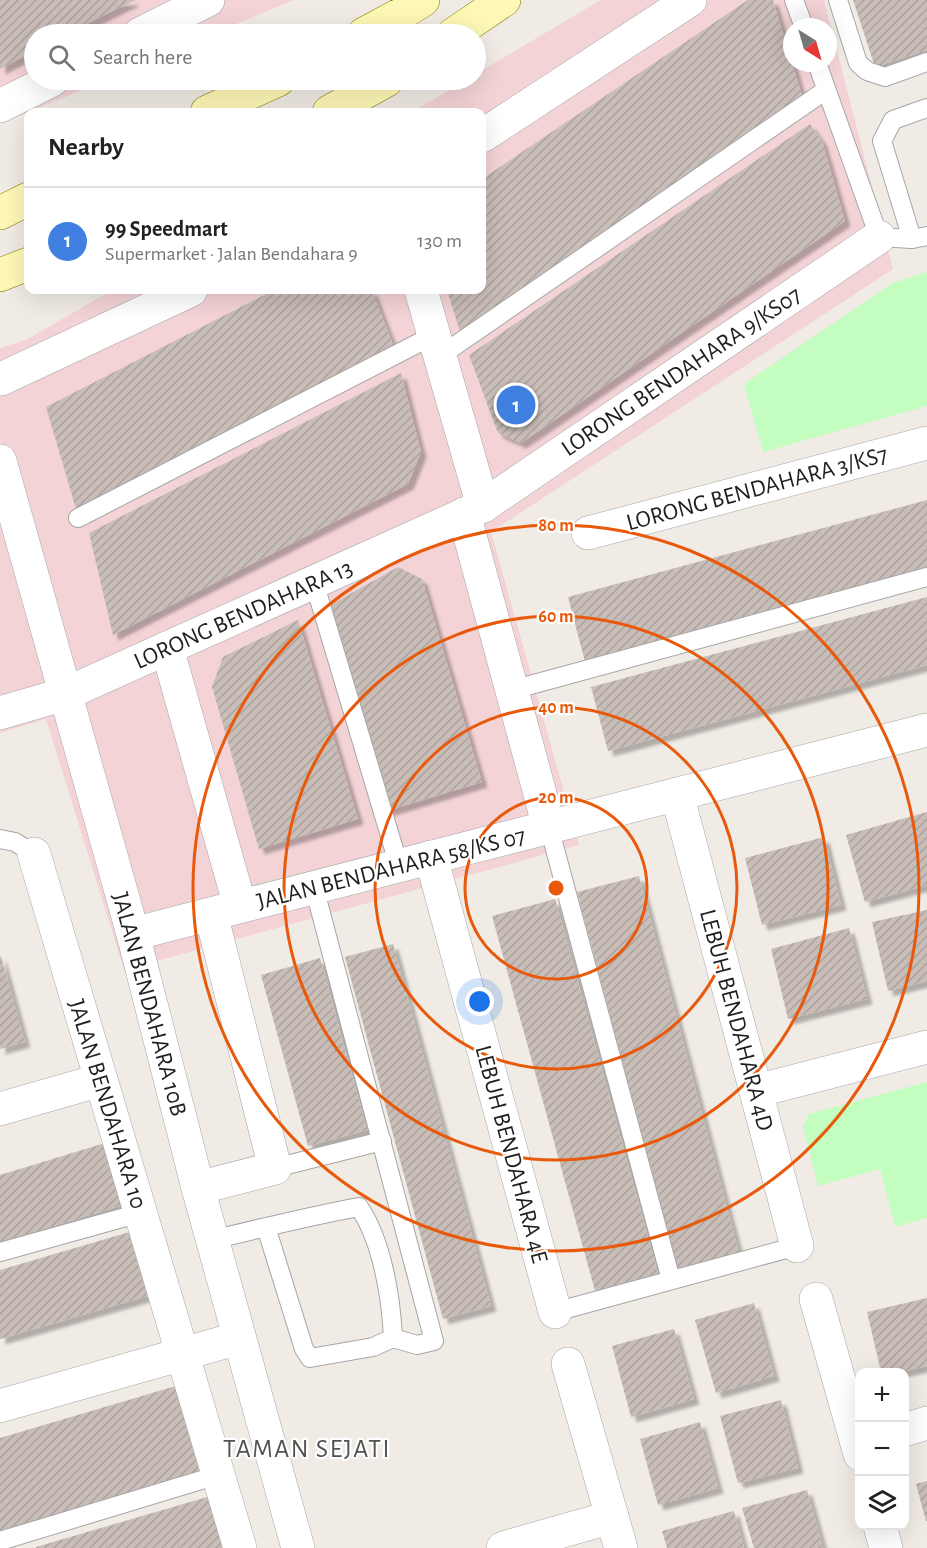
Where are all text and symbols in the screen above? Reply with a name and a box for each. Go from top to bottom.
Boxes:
north arrow [783,18,837,72]
search box [24,24,486,90]
icon: search [45,41,78,74]
text: Search here [93,46,192,68]
text: Nearby [48,134,124,160]
text: 99 Speedmart [105,218,228,240]
text: 1 [64,231,71,251]
text: 130 m [417,231,462,251]
text: Supermarket · Jalan Bendahara 9 [105,244,358,264]
street label: LORONG BENDAHARA 9/KS07 [557,283,806,461]
pin: 1 [496,382,536,428]
street label: LORONG BENDAHARA 3/KS7 [624,442,891,535]
text: 80 m [538,517,574,535]
street label: LORONG BENDAHARA 13 [130,556,356,674]
text: 60 m [538,608,574,626]
text: 40 m [538,699,574,717]
text: 20 m [538,789,574,807]
street label: JALAN BENDAHARA 58/KS 07 [254,824,528,914]
centre of rings [546,878,566,898]
street label: JALAN BENDAHARA 10B [106,889,194,1119]
street label: LEBUH BENDAHARA 4D [695,907,777,1134]
your location [465,987,494,1016]
street label: JALAN BENDAHARA 10 [62,996,154,1212]
street label: LEBUH BENDAHARA 4E [470,1043,552,1266]
map controls [855,1368,909,1530]
button: + [855,1368,909,1422]
button: − [855,1422,909,1476]
district label: TAMAN SEJATI [223,1436,391,1462]
button: layers [855,1476,909,1530]

